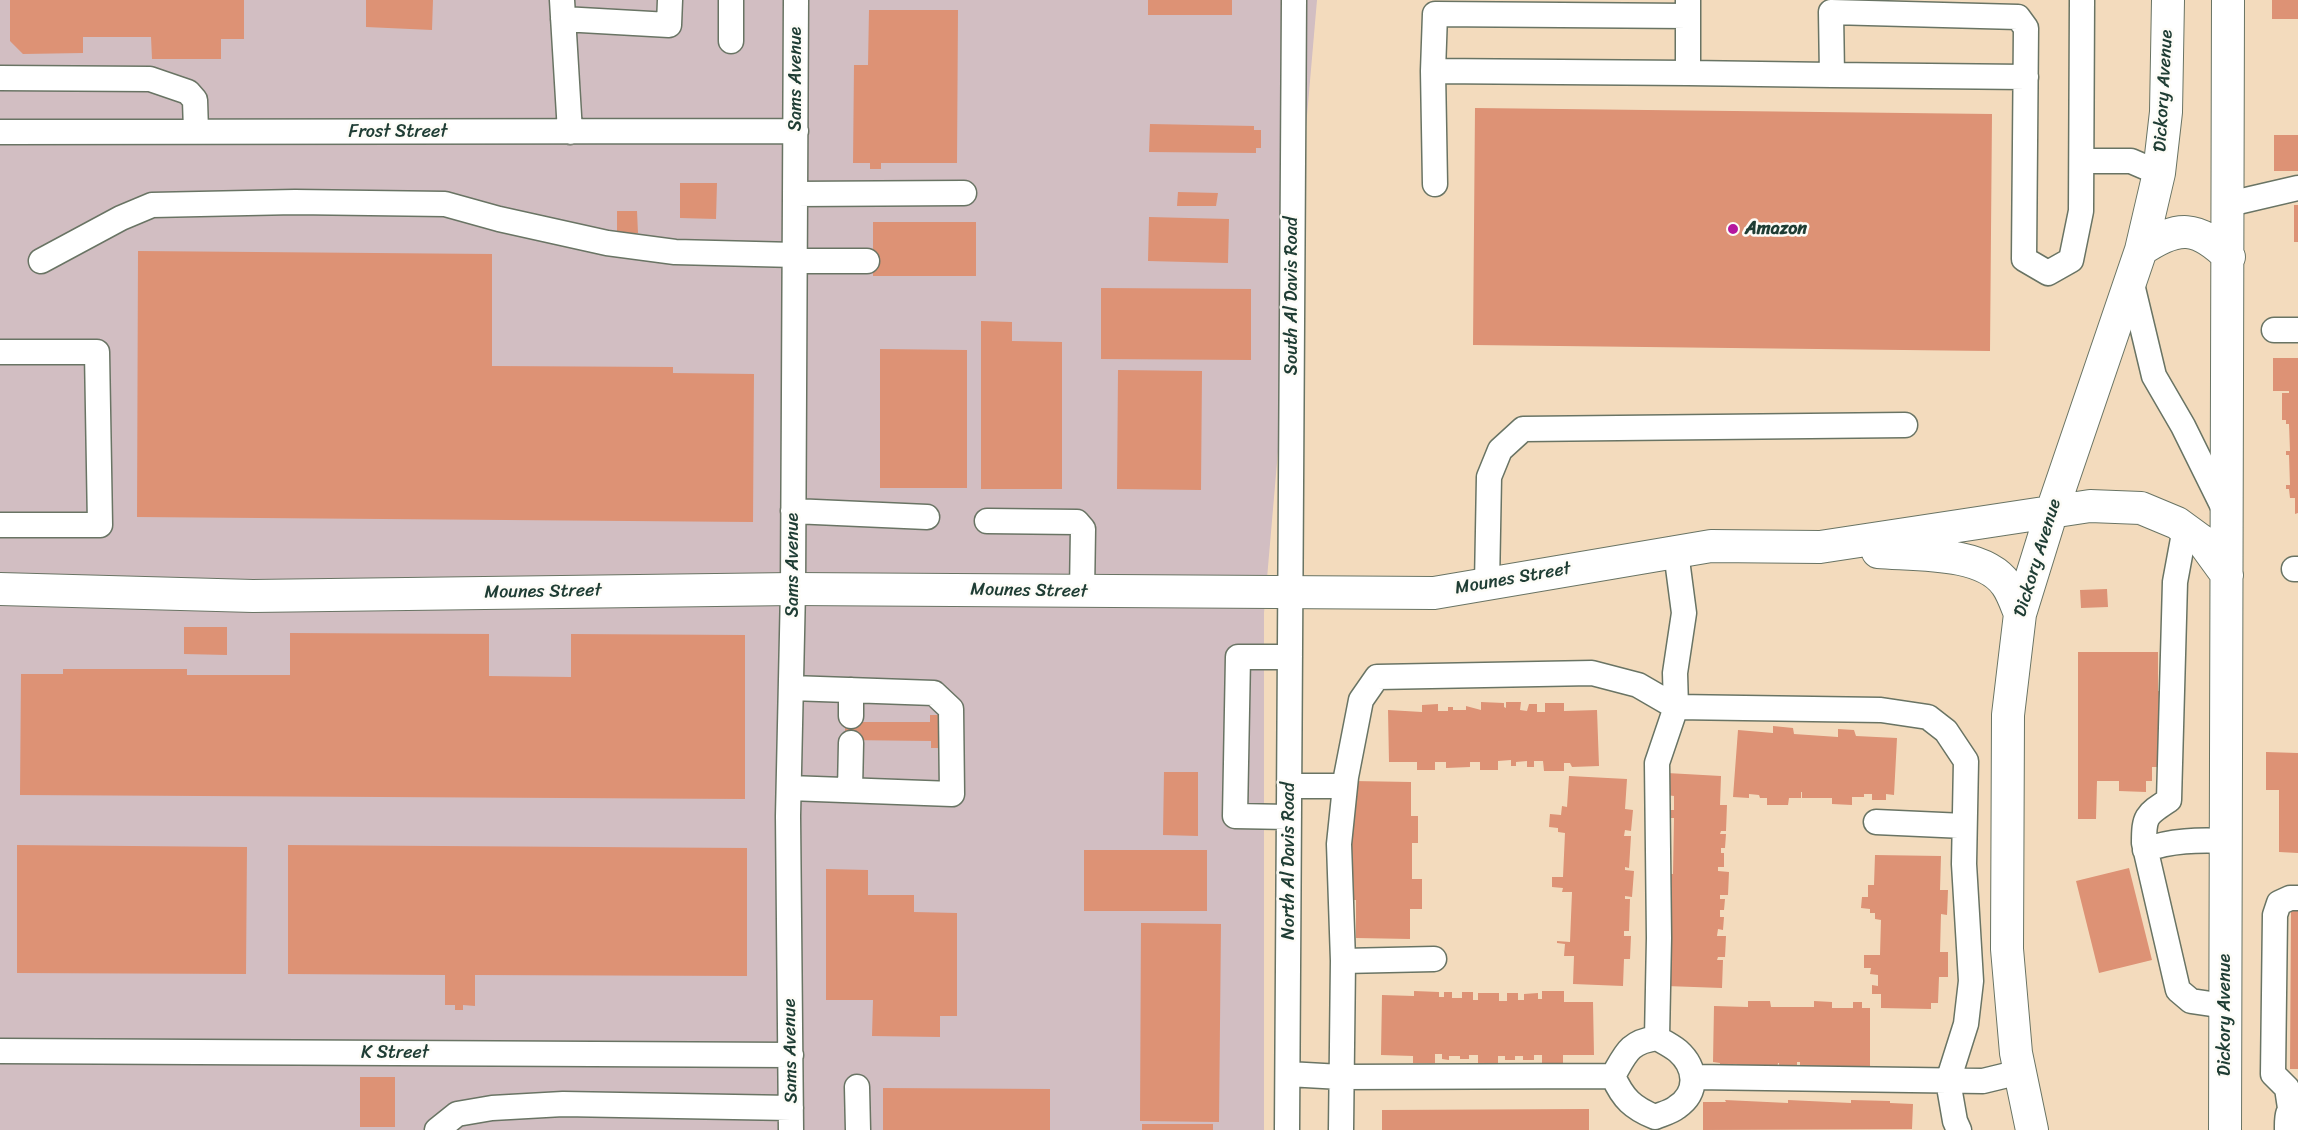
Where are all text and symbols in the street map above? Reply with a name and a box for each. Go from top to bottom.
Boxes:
street label: Sams Avenue [785,27,807,131]
street label: Dickory Avenue [2150,29,2178,153]
street label: Frost Street [349,121,447,143]
street label: South Al Davis Road [1281,217,1303,375]
place label: Amazon [1745,218,1807,240]
marker: Amazon [1726,222,1740,236]
street label: Dickory Avenue [2010,496,2066,620]
street label: Sams Avenue [782,513,804,617]
street label: Mounes Street [1453,558,1573,600]
street label: Mounes Street [970,579,1088,603]
street label: Mounes Street [484,580,602,604]
street label: North Al Davis Road [1278,782,1300,940]
street label: Dickory Avenue [2214,954,2236,1076]
street label: Sams Avenue [779,999,803,1103]
street label: K Street [361,1042,429,1064]

